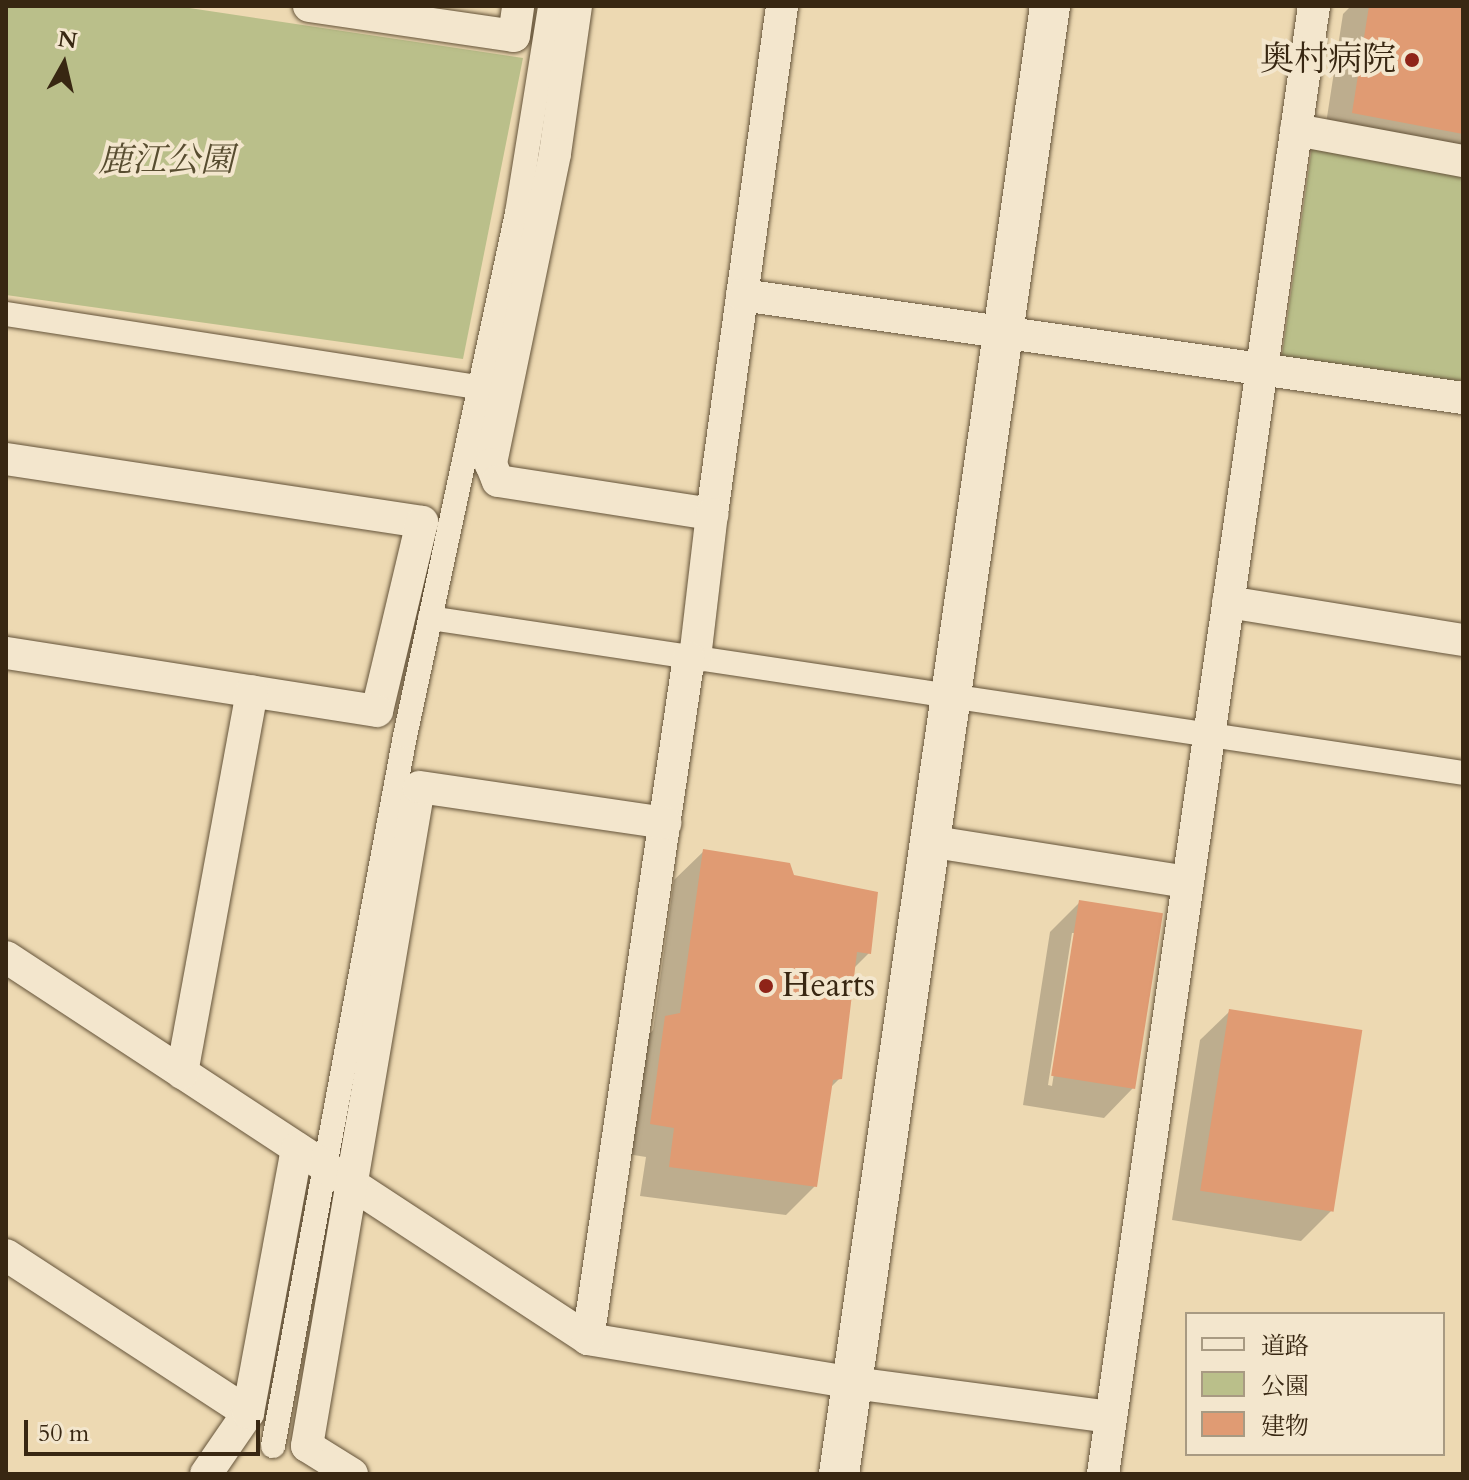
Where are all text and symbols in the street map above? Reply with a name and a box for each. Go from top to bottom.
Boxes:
north arrow [24,24,104,104]
text: N [56,24,79,56]
place label: 奥村病院 [1260,40,1396,80]
marker: 奥村病院 [1403,51,1421,69]
park label: 鹿江公園 [98,141,234,181]
place label: Hearts [782,966,875,1006]
marker: Hearts [757,977,775,995]
legend [1185,1312,1445,1456]
text: 道路 [1261,1330,1309,1363]
text: 公園 [1261,1370,1309,1403]
scale bar [28,1404,264,1454]
text: 建物 [1261,1410,1309,1443]
text: 50 m [38,1417,89,1450]

